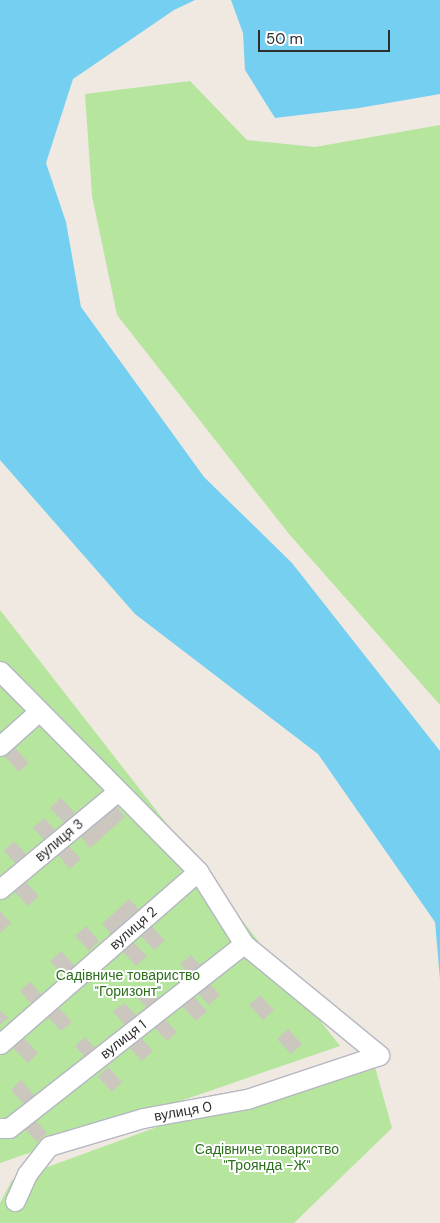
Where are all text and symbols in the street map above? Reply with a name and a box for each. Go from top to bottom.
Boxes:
scale bar [260,20,392,52]
text: 50 m [266,29,303,49]
street label: вулиця 3 [32,815,86,865]
street label: вулиця 2 [106,903,160,953]
park label: Садівниче товариство "Горизонт" [56,967,200,1000]
street label: вулиця 1 [97,1016,149,1062]
street label: вулиця 0 [153,1098,213,1124]
park label: Садівниче товариство "Троянда -Ж" [195,1141,339,1174]

